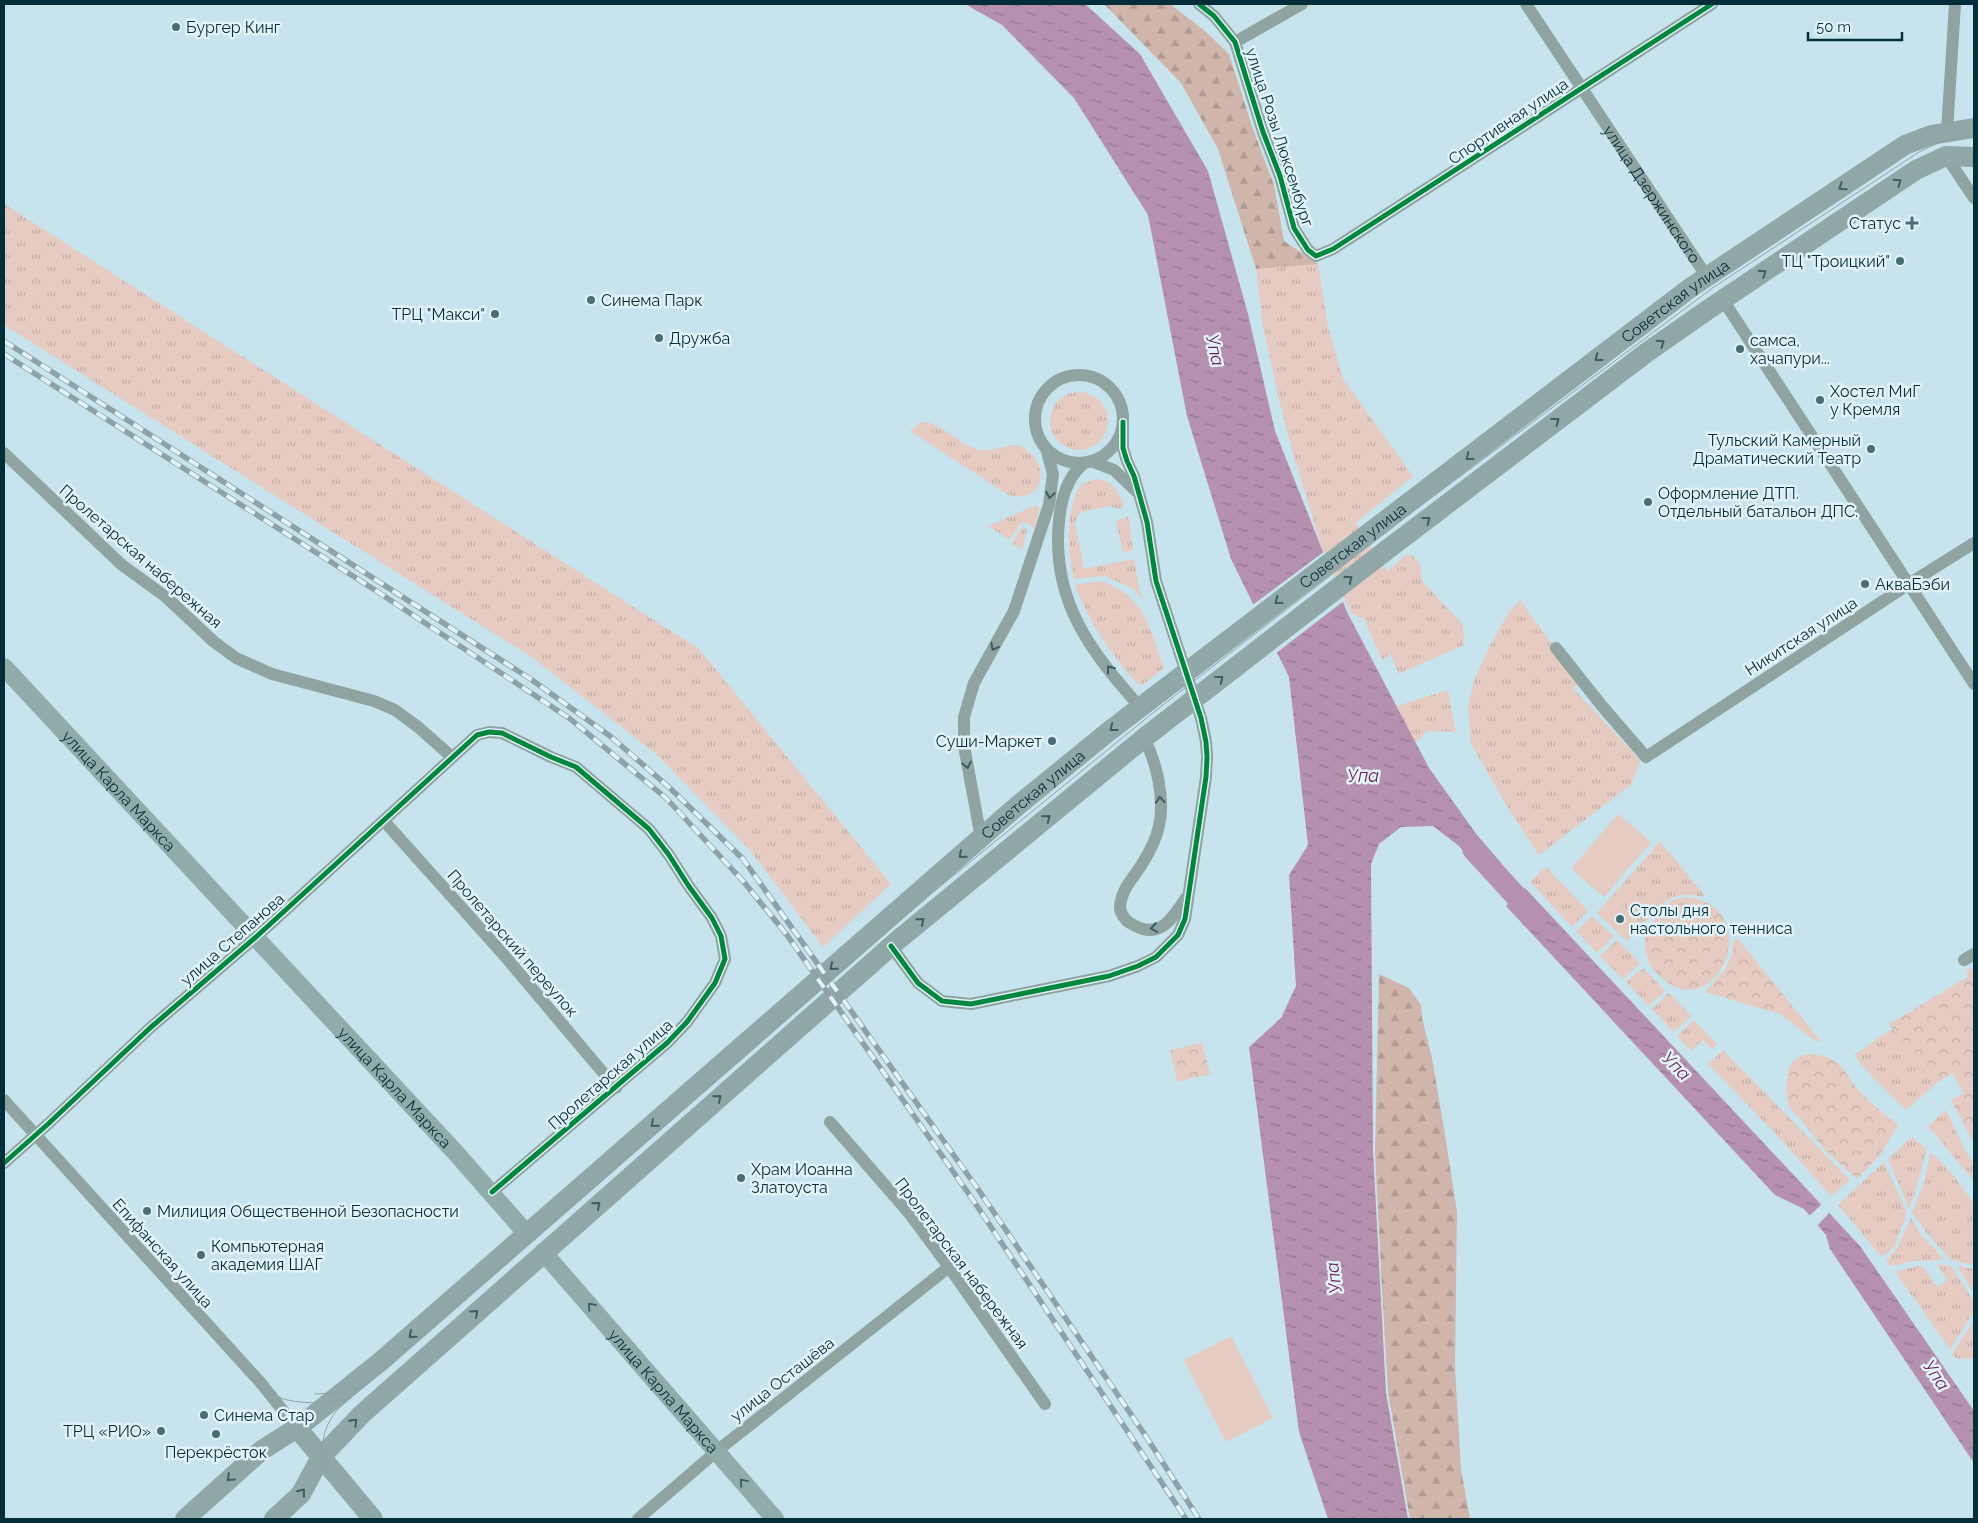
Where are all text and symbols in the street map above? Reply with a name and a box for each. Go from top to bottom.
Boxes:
scale bar [1808,10,1902,42]
place label: Бургер Кинг [186,18,281,37]
text: 50 m [1816,18,1851,36]
marker: Бургер Кинг [170,21,182,33]
street label: улица Розы Люксембург [1242,45,1318,229]
street label: Спортивная улица [1445,74,1572,169]
street label: улица Дзержинского [1599,122,1704,267]
one-way arrow [1892,179,1902,188]
one-way arrow [1838,181,1848,190]
place label: Статус [1849,214,1901,233]
marker: Статус [1905,216,1919,230]
place label: ТЦ "Троицкий" [1782,252,1890,271]
marker: ТЦ "Троицкий" [1894,255,1906,267]
street label: Советская улица [1618,256,1733,347]
one-way arrow [1758,270,1767,279]
place label: Синема Парк [601,291,703,310]
marker: Синема Парк [585,294,597,306]
place label: ТРЦ "Макси" [392,305,485,324]
marker: ТРЦ "Макси" [489,308,501,320]
place label: Дружба [669,329,730,348]
place label: самса, хачапури... [1750,331,1830,368]
marker: Дружба [653,332,665,344]
water label: Упа [1202,332,1229,368]
one-way arrow [1655,340,1664,348]
marker: самса, хачапури... [1734,343,1746,355]
one-way arrow [1594,352,1604,361]
place label: Хостел МиГ у Кремля [1830,382,1920,419]
marker: Хостел МиГ у Кремля [1814,394,1826,406]
one-way arrow [1550,419,1559,427]
place label: Тульский Камерный Драматический Театр [1693,431,1861,468]
marker: Тульский Камерный Драматический Театр [1865,443,1877,455]
one-way arrow [1466,451,1475,459]
street label: Пролетарская набережная [56,481,226,632]
place label: Оформление ДТП. Отдельный батальон ДПС. [1658,484,1858,521]
one-way arrow [1046,491,1056,500]
marker: Оформление ДТП. Отдельный батальон ДПС. [1642,496,1654,508]
street label: Советская улица [1296,499,1410,593]
one-way arrow [1421,517,1430,525]
place label: АкваБэби [1875,575,1950,594]
one-way arrow [1343,576,1352,585]
marker: АкваБэби [1859,578,1871,590]
street label: Никитская улица [1742,593,1861,680]
one-way arrow [1275,595,1284,604]
one-way arrow [990,642,1000,651]
one-way arrow [1107,666,1115,675]
one-way arrow [1214,676,1223,684]
one-way arrow [1109,722,1118,731]
street label: улица Карла Маркса [58,727,180,855]
place label: Суши-Маркет [936,732,1042,751]
marker: Суши-Маркет [1046,735,1058,747]
street label: Советская улица [977,746,1089,843]
one-way arrow [962,761,972,769]
water label: Упа [1347,765,1379,786]
one-way arrow [1155,796,1166,804]
one-way arrow [1041,814,1050,823]
one-way arrow [958,850,967,859]
street label: Пролетарский переулок [444,866,582,1021]
street label: улица Степанова [177,889,288,990]
place label: Cтолы дня настольного тенниса [1630,901,1793,938]
marker: Cтолы дня настольного тенниса [1614,913,1626,925]
one-way arrow [915,918,924,927]
one-way arrow [1149,923,1158,933]
one-way arrow [830,961,839,970]
street label: Пролетарская улица [544,1015,676,1134]
street label: улица Карла Маркса [334,1023,455,1152]
water label: Упа [1658,1047,1695,1084]
one-way arrow [713,1095,722,1104]
one-way arrow [651,1118,660,1127]
place label: Храм Иоанна Златоуста [751,1160,853,1197]
marker: Храм Иоанна Златоуста [735,1172,747,1184]
street label: Пролетарская набережная [891,1174,1032,1352]
street label: Епифанская улица [109,1195,217,1312]
place label: Милиция Общественной Безопасности [157,1202,459,1221]
one-way arrow [591,1202,600,1211]
marker: Милиция Общественной Безопасности [141,1205,153,1217]
place label: Компьютерная академия ШАГ [211,1237,324,1274]
marker: Компьютерная академия ШАГ [195,1249,207,1261]
water label: Упа [1321,1261,1346,1295]
one-way arrow [588,1303,597,1312]
one-way arrow [470,1310,479,1319]
street label: улица Карла Маркса [604,1325,722,1457]
one-way arrow [408,1329,417,1338]
street label: улица Осташёва [727,1333,838,1426]
water label: Упа [1919,1356,1954,1394]
place label: Синема Стар [214,1406,314,1425]
marker: Синема Стар [198,1409,210,1421]
one-way arrow [348,1419,357,1428]
place label: ТРЦ «РИО» [63,1422,151,1441]
marker: ТРЦ «РИО» [155,1425,167,1437]
marker: Перекрёсток [210,1428,222,1440]
place label: Перекрёсток [165,1443,267,1462]
one-way arrow [227,1472,236,1481]
one-way arrow [740,1479,749,1488]
one-way arrow [296,1488,305,1497]

